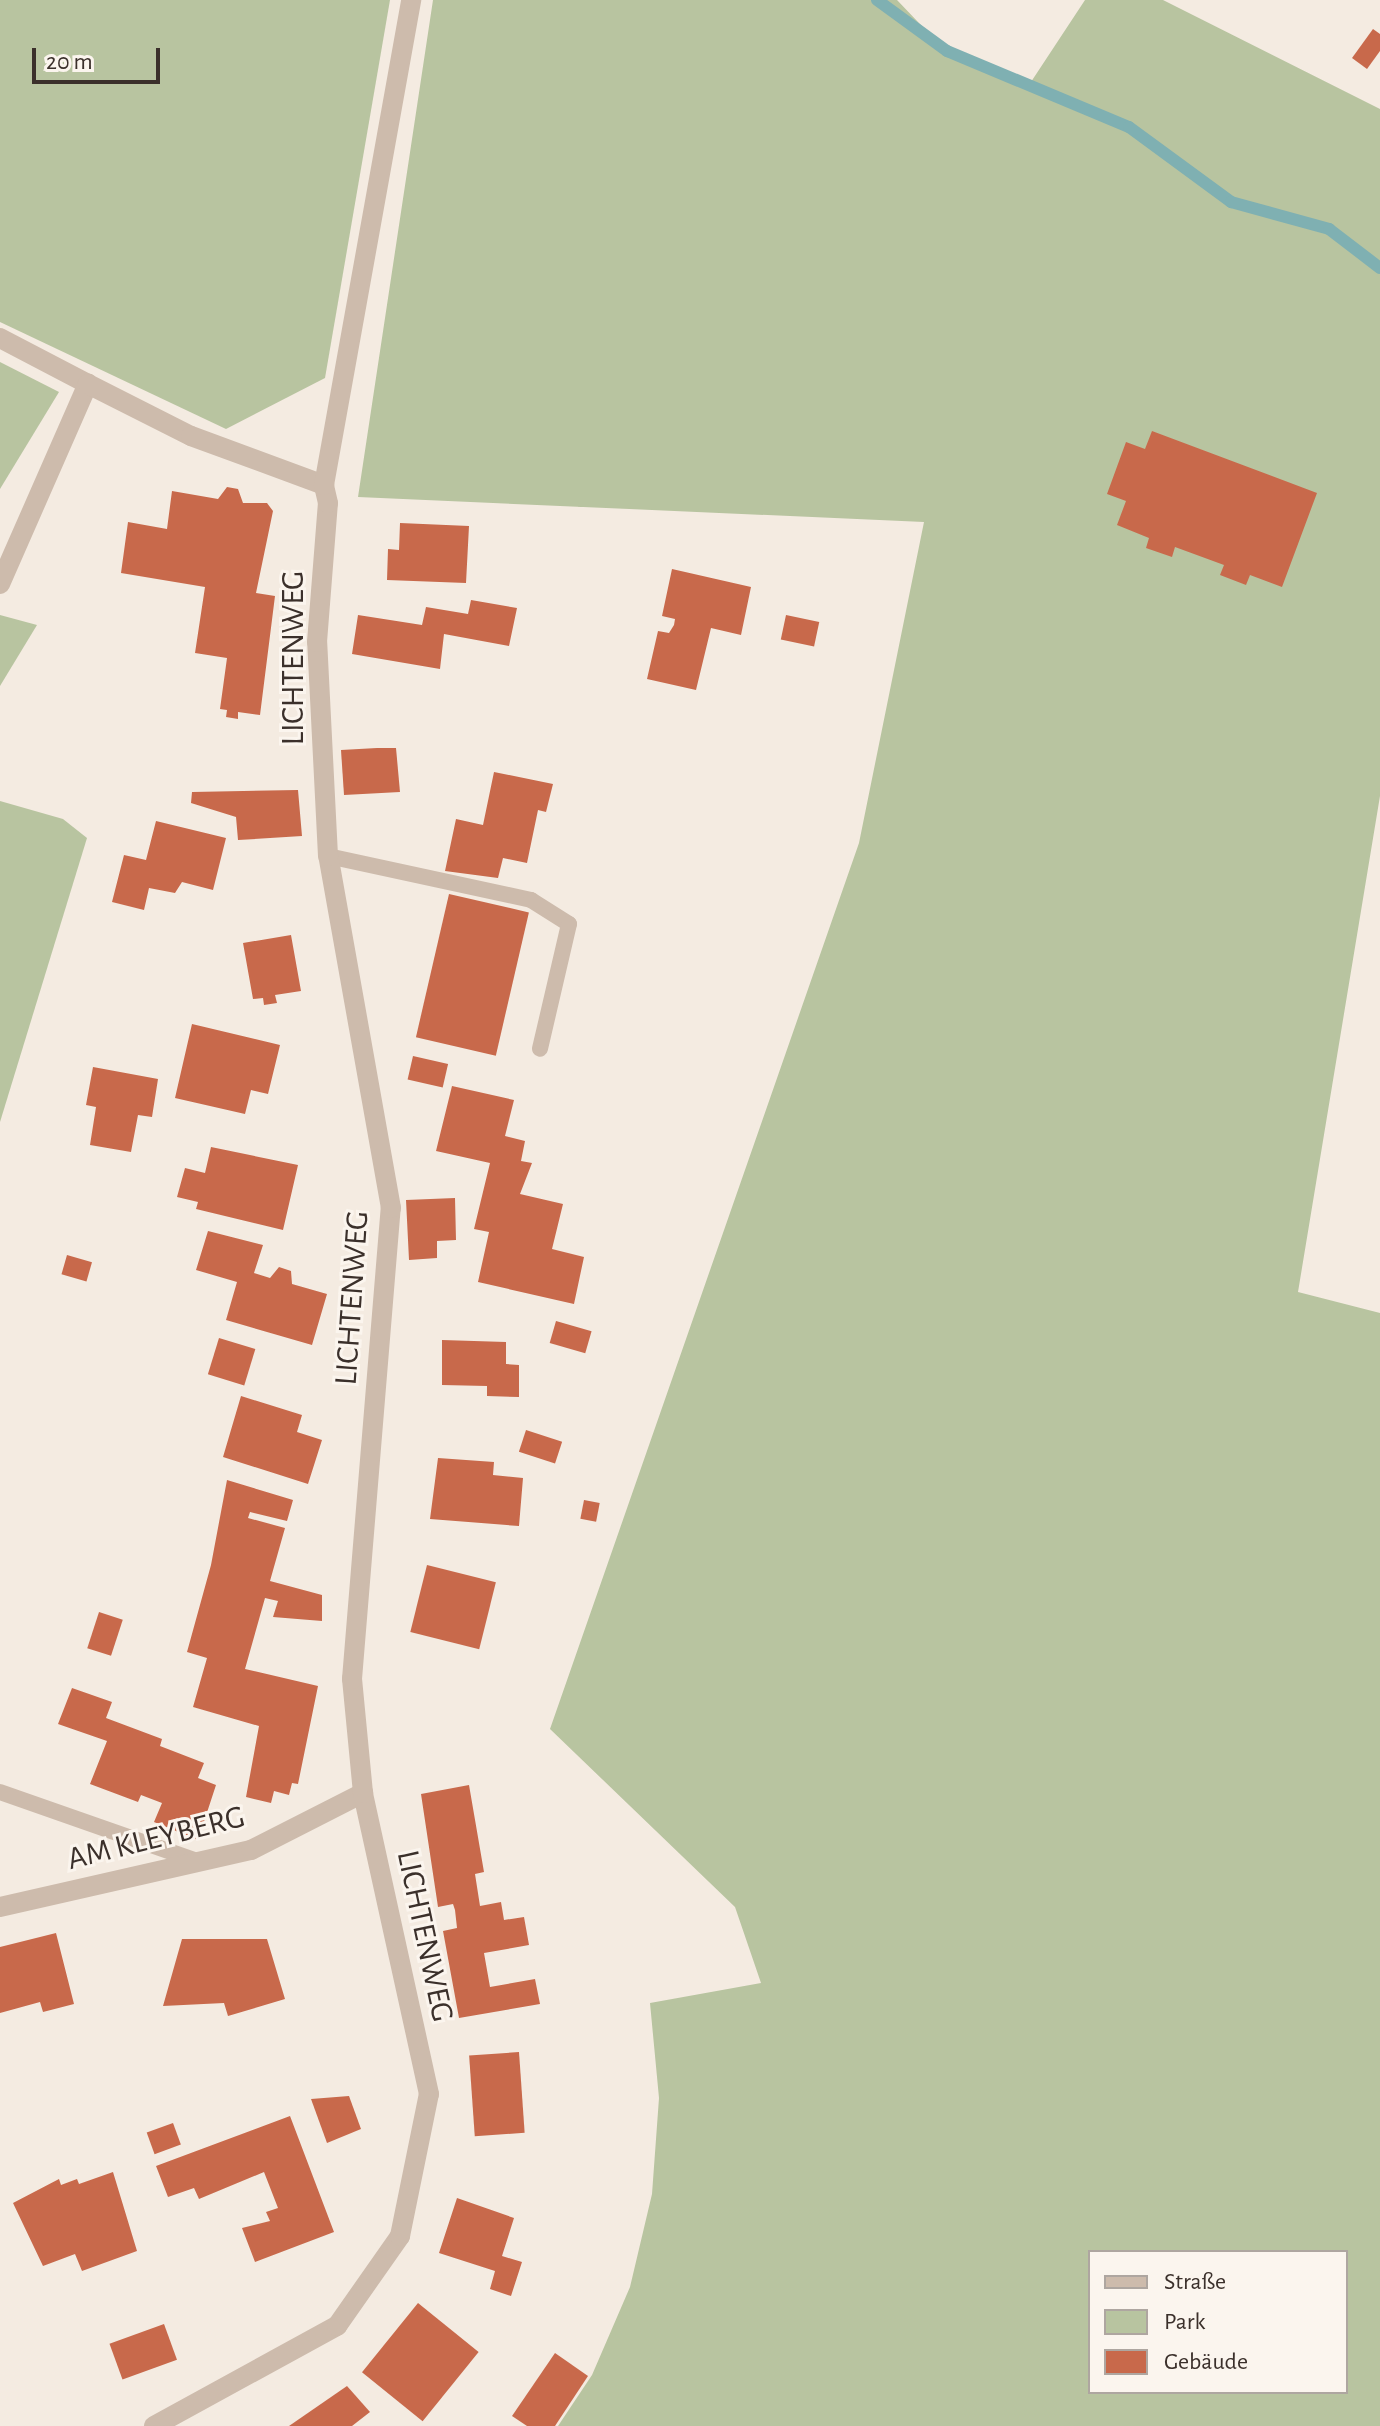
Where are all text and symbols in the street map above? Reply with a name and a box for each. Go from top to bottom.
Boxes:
scale bar [36,32,164,82]
text: 20 m [46,50,93,74]
street label: LICHTENWEG [274,571,312,745]
street label: LICHTENWEG [327,1210,377,1386]
street label: AM KLEYBERG [63,1797,249,1879]
street label: LICHTENWEG [388,1847,462,2025]
legend [1088,2250,1348,2394]
text: Straße [1164,2270,1226,2294]
text: Park [1164,2310,1205,2334]
text: Gebäude [1164,2350,1248,2374]

